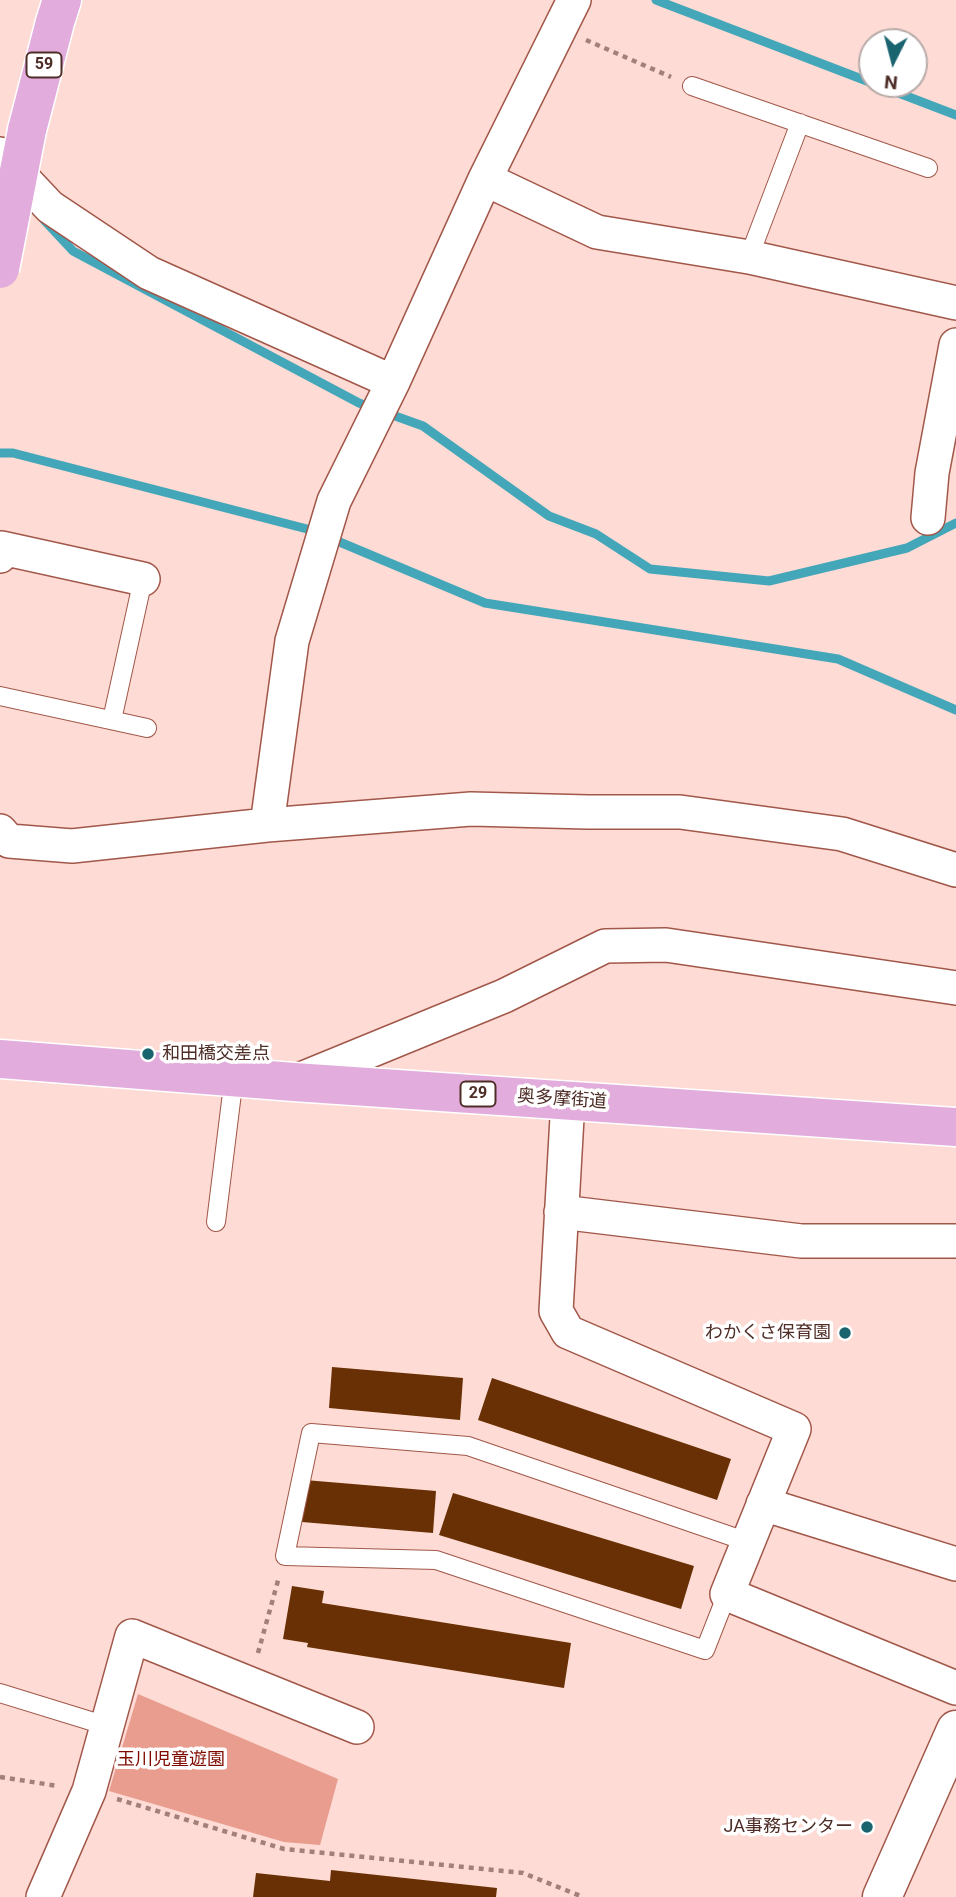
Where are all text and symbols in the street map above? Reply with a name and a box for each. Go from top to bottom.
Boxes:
north arrow [858,28,928,98]
road number: 59 [26,53,61,78]
text: N [883,70,899,95]
place label: 和田橋交差点 [162,1043,270,1065]
marker: 和田橋交差点 [140,1046,156,1062]
road number: 29 [461,1082,496,1106]
street label: 奥多摩街道 [516,1086,608,1114]
place label: わかくさ保育園 [705,1322,831,1344]
marker: わかくさ保育園 [837,1325,853,1341]
park label: 玉川児童遊園 [117,1749,225,1771]
place label: JA事務センター [724,1816,853,1838]
marker: JA事務センター [859,1819,875,1835]

